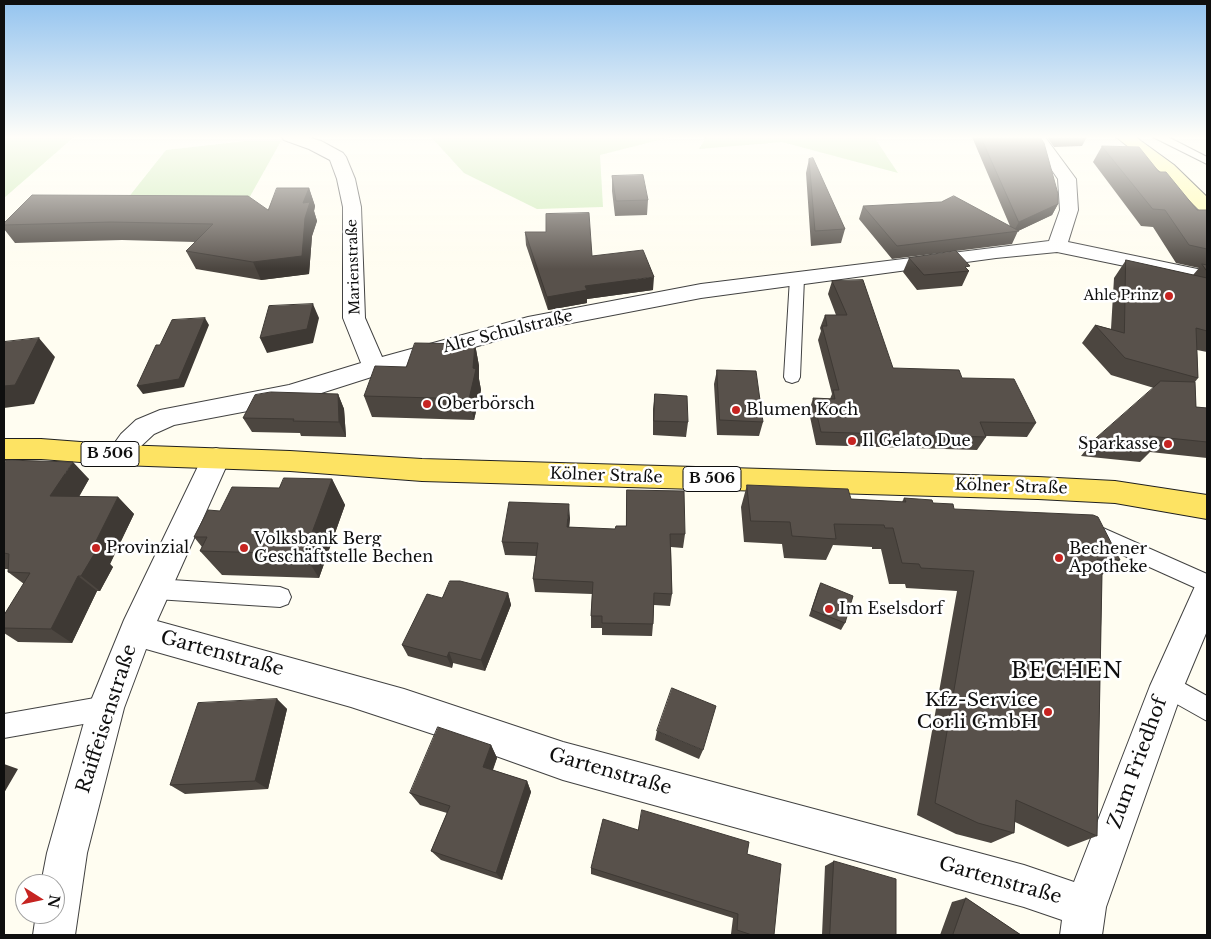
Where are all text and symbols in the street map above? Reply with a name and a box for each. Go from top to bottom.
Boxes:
street label: Marienstraße [344,219,364,315]
place label: Ahle Prinz [1083,288,1159,304]
marker: Ahle Prinz [1163,290,1175,302]
street label: Alte Schulstraße [441,307,575,357]
place label: Oberbörsch [437,394,535,414]
marker: Oberbörsch [421,398,433,410]
place label: Blumen Koch [746,400,858,420]
marker: Blumen Koch [730,404,742,416]
place label: Il Gelato Due [862,431,971,451]
place label: Sparkasse [1078,434,1158,454]
marker: Il Gelato Due [846,435,858,447]
marker: Sparkasse [1162,438,1174,450]
road number: B 506 [81,442,139,466]
street label: Kölner Straße [549,464,663,488]
road number: B 506 [683,466,741,492]
street label: Kölner Straße [954,475,1068,499]
place label: Volksbank Berg Geschäftstelle Bechen [254,529,433,567]
place label: Provinzial [106,538,189,558]
place label: Bechener Apotheke [1069,539,1147,577]
marker: Provinzial [90,542,102,554]
marker: Volksbank Berg Geschäftstelle Bechen [238,542,250,554]
marker: Bechener Apotheke [1053,552,1065,564]
place label: Im Eselsdorf [839,599,943,619]
marker: Im Eselsdorf [823,603,835,615]
street label: Gartenstraße [158,627,286,681]
street label: Raiffeisenstraße [72,642,142,796]
district label: BECHEN [1010,659,1124,685]
place label: Kfz-Service Corli GmbH [917,690,1038,734]
street label: Zum Friedhof [1104,694,1172,832]
marker: Kfz-Service Corli GmbH [1042,706,1054,718]
street label: Gartenstraße [546,744,674,800]
street label: Gartenstraße [936,853,1064,909]
north arrow [15,874,65,924]
text: N [44,893,64,909]

